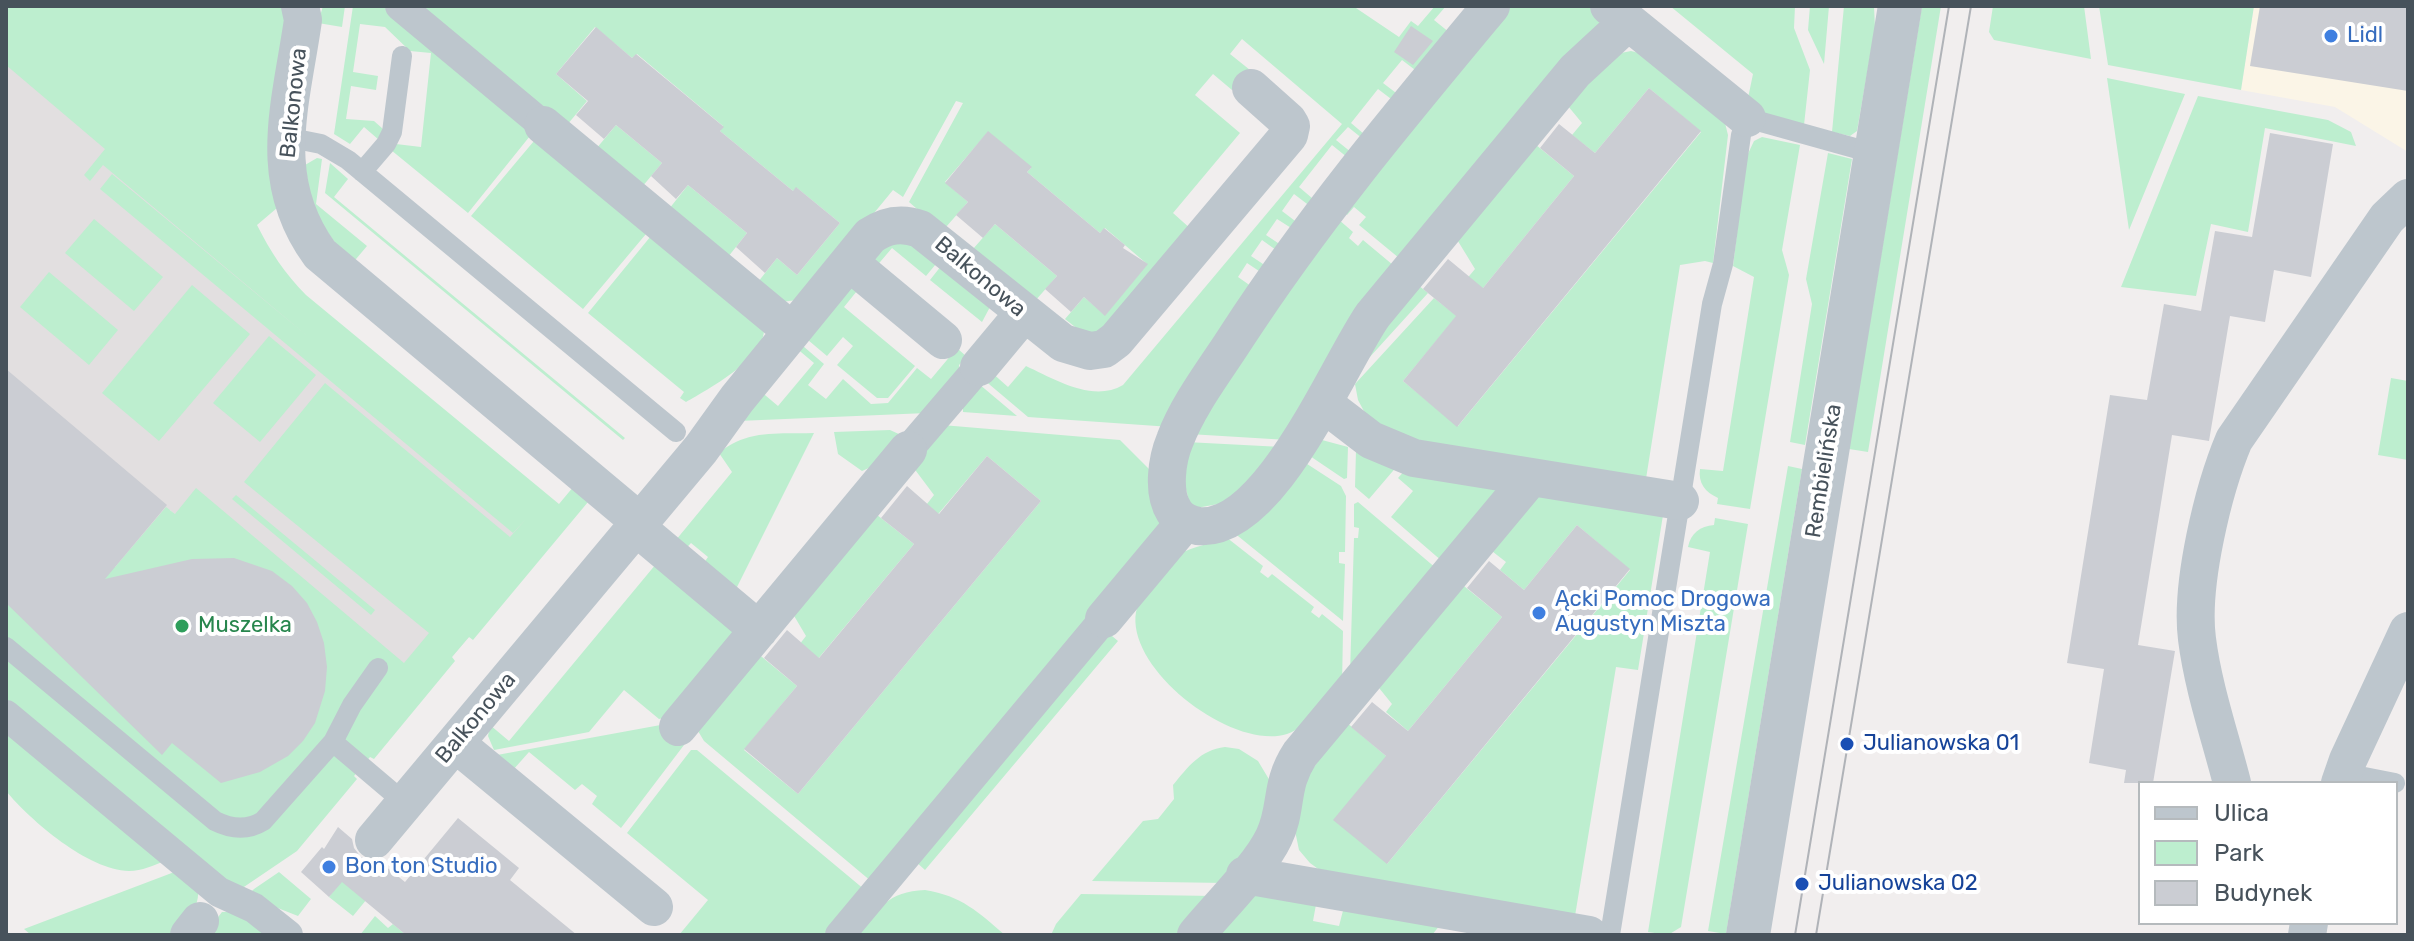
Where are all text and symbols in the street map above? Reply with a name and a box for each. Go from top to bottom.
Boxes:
place label: Lidl [2347,23,2383,49]
marker: Lidl [2322,27,2340,45]
street label: Balkonowa [275,47,313,159]
street label: Balkonowa [929,231,1031,323]
street label: Rembielińska [1800,402,1848,540]
place label: Ącki Pomoc Drogowa Augustyn Miszta [1555,587,1771,638]
marker: Ącki Pomoc Drogowa Augustyn Miszta [1530,604,1548,622]
place label: Muszelka [198,613,292,639]
marker: Muszelka [173,617,191,635]
street label: Balkonowa [430,667,522,769]
place label: Julianowska 01 [1863,731,2019,757]
marker: Julianowska 01 [1838,735,1856,753]
legend [2138,781,2398,925]
text: Ulica [2214,799,2269,827]
text: Park [2214,839,2264,867]
place label: Bon ton Studio [345,854,498,880]
marker: Bon ton Studio [320,858,338,876]
place label: Julianowska 02 [1818,871,1978,897]
marker: Julianowska 02 [1793,875,1811,893]
text: Budynek [2214,879,2312,907]

